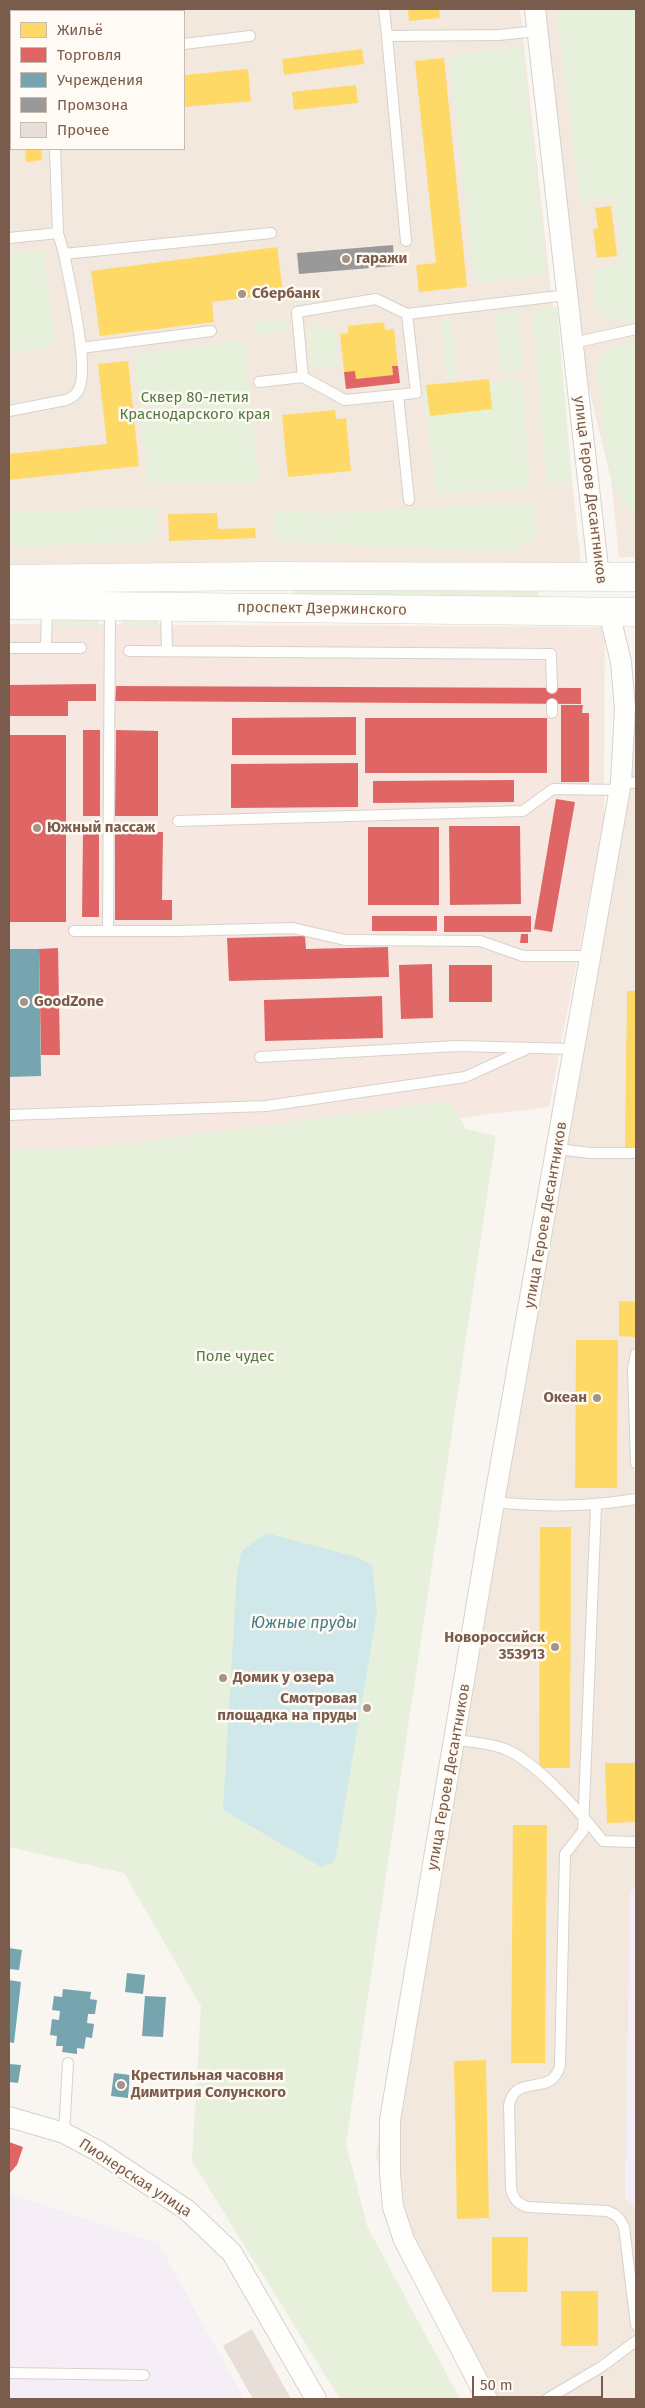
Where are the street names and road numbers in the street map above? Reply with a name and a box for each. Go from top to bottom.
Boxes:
street label: улица Героев Десантников [570,395,610,585]
street label: проспект Дзержинского [237,599,407,619]
street label: улица Героев Десантников [521,1120,571,1310]
street label: улица Героев Десантников [424,1682,474,1872]
street label: Пионерская улица [75,2135,195,2221]

